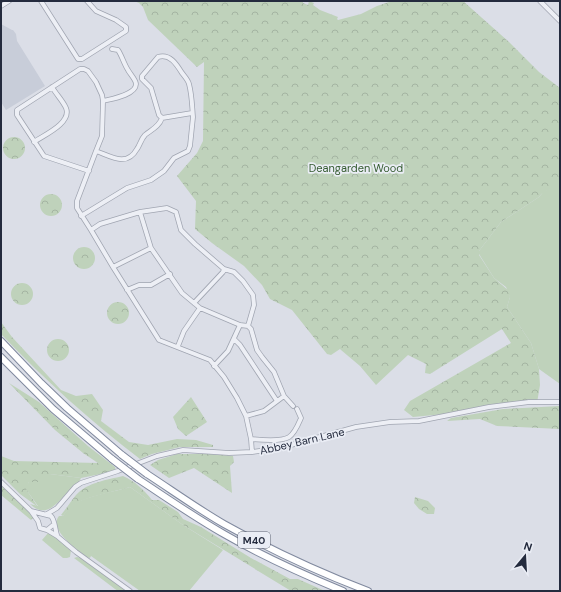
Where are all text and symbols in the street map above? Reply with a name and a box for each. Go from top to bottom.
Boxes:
park label: Deangarden Wood [309,161,403,175]
street label: Abbey Barn Lane [258,424,346,458]
road number: M40 [238,532,270,548]
north arrow [505,536,545,576]
text: N [522,539,534,554]

